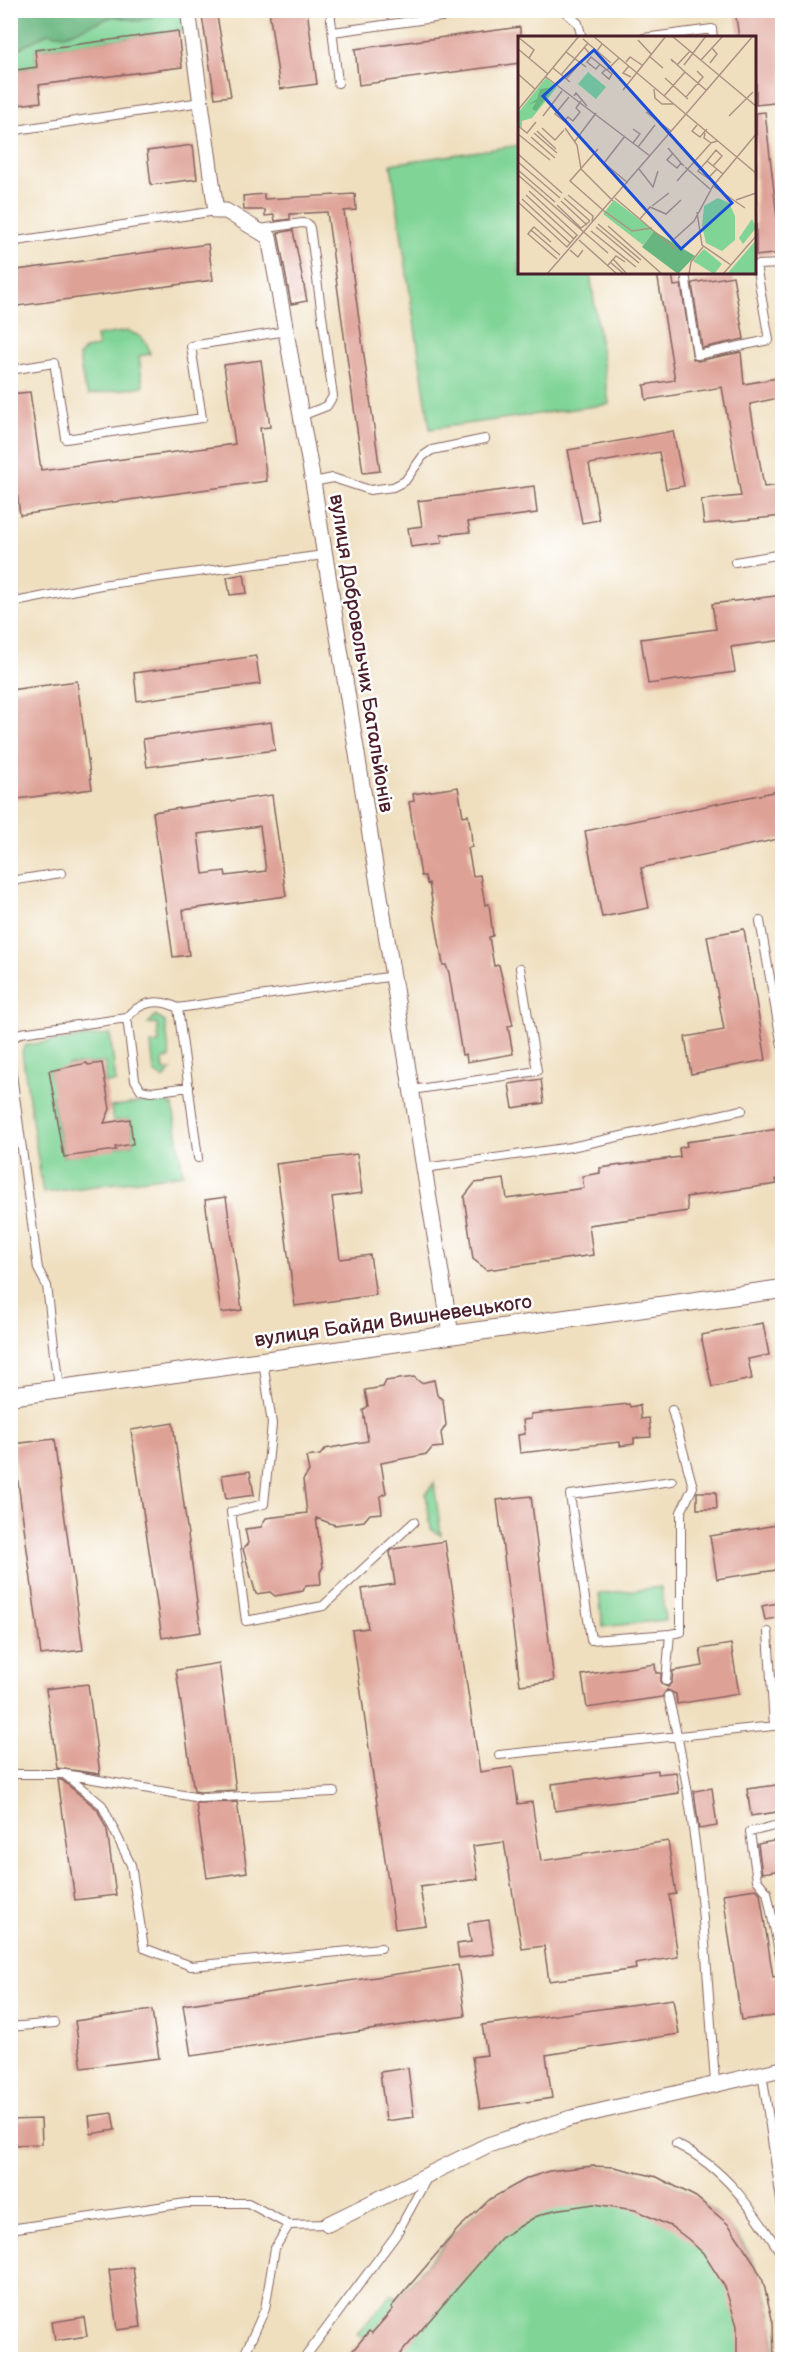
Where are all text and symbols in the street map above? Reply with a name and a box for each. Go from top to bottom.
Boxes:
inset map [518,36,757,274]
street label: вулиця Добровольчих Батальйонів [324,492,398,815]
street label: вулиця Байди Вишневецького [253,1290,533,1352]

